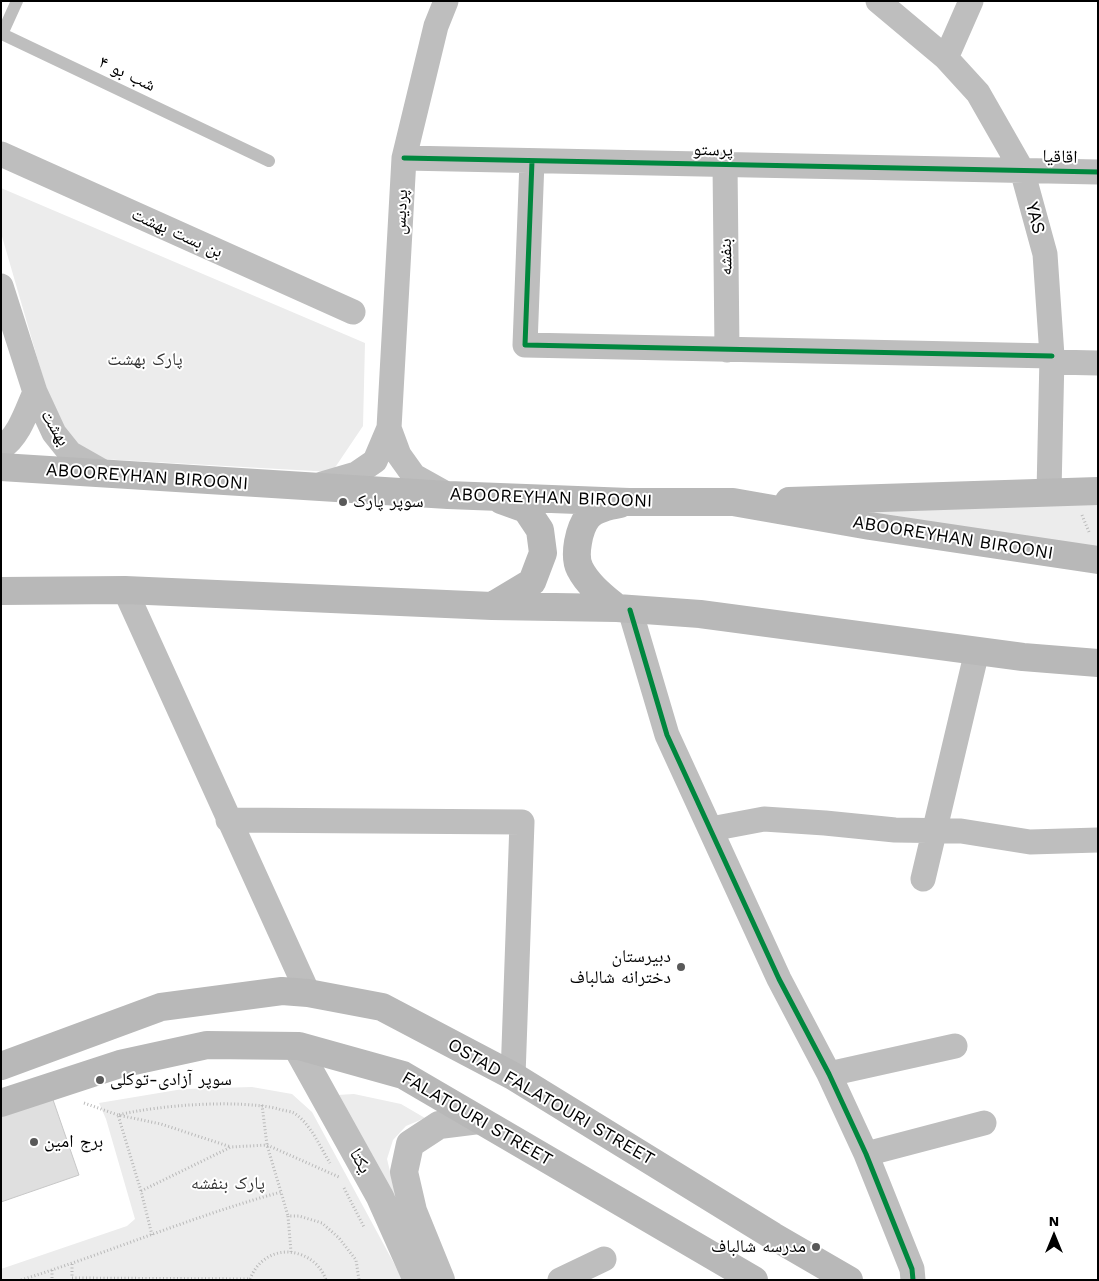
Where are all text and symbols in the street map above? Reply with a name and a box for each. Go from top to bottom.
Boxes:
street label: شب بو ۴ [95,51,159,97]
street label: پرستو [693,139,733,161]
street label: اقاقیا [1042,146,1078,168]
street label: پردیس [389,189,413,235]
street label: YAS [1020,200,1050,236]
street label: بن بست بهشت [128,203,226,263]
street label: بنفشه [715,238,737,276]
park label: پارک بهشت [107,349,183,371]
street label: بهشت [36,406,74,450]
street label: ABOOREYHAN BIROONI [45,459,249,495]
street label: ABOOREYHAN BIROONI [449,484,653,512]
place label: سوپر پارک [353,491,424,513]
marker: سوپر پارک [337,496,349,508]
street label: ABOOREYHAN BIROONI [851,511,1055,565]
place label: دبیرستان دخترانه شالباف [570,946,671,989]
marker: دبیرستان دخترانه شالباف [675,961,687,973]
street label: OSTAD FALATOURI STREET [444,1034,658,1170]
street label: FALATOURI STREET [398,1067,556,1171]
place label: سوپر آزادی-توکلی [110,1069,232,1091]
marker: سوپر آزادی-توکلی [94,1074,106,1086]
place label: برج امین [44,1131,103,1153]
marker: برج امین [28,1136,40,1148]
street label: یکتا [344,1145,376,1177]
park label: پارک بنفشه [191,1173,265,1195]
north arrow [1029,1211,1079,1261]
text: N [1049,1213,1059,1229]
place label: مدرسه شالباف [711,1236,806,1258]
marker: مدرسه شالباف [810,1241,822,1253]

